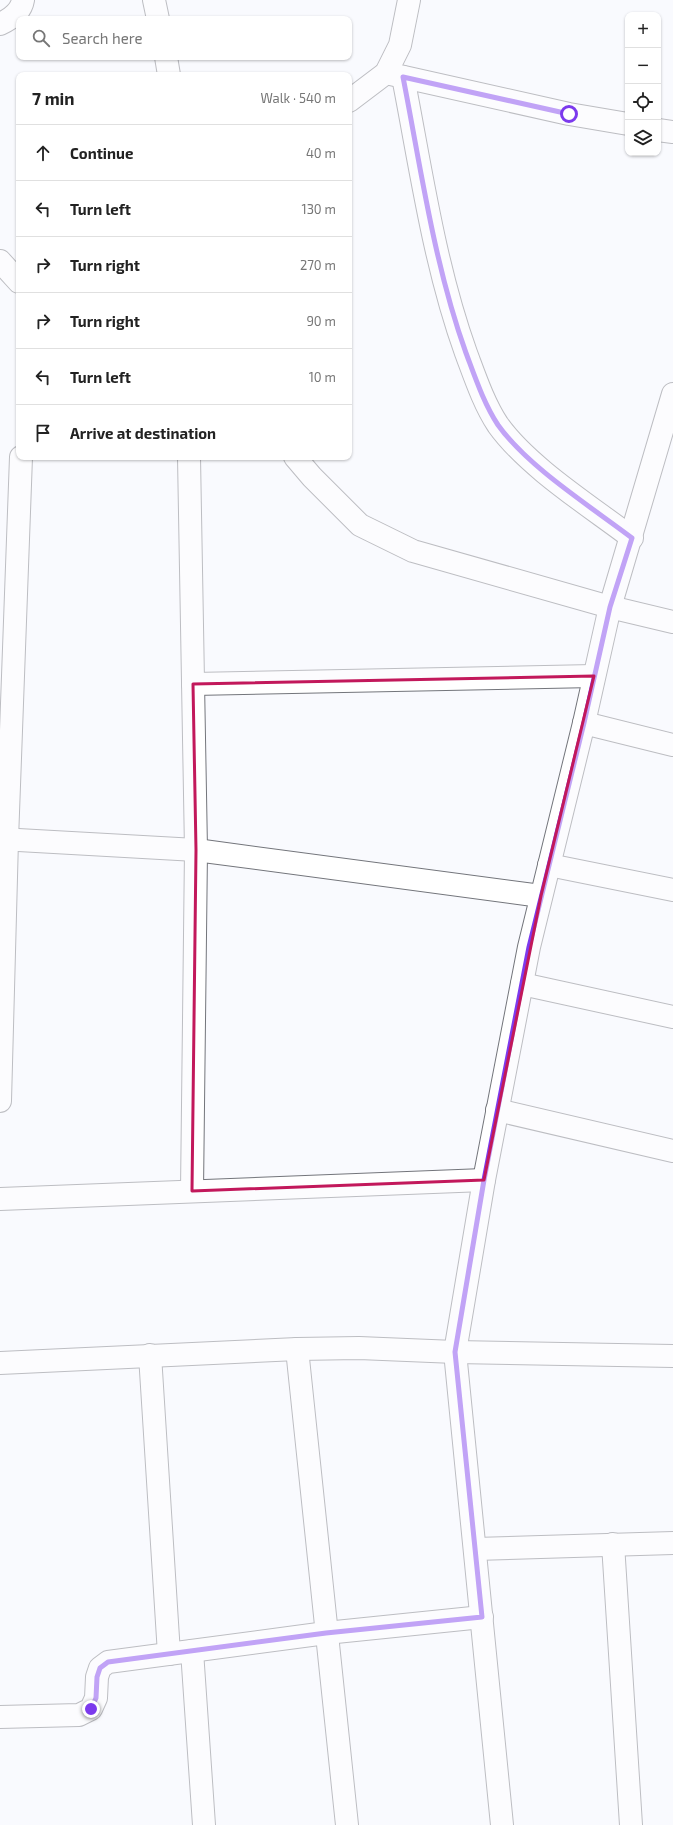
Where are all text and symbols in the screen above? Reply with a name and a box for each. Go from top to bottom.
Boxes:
map controls [625,12,661,156]
button: + [625,12,661,48]
search box [16,16,352,60]
icon: search [30,27,52,49]
text: Search here [62,29,143,47]
button: − [625,48,661,84]
button: locate [625,84,661,120]
text: 7 min [32,88,75,108]
text: Walk · 540 m [260,90,336,106]
route start [560,105,578,123]
button: layers [625,120,661,156]
icon: ahead [32,142,54,164]
text: Continue [70,144,133,162]
text: 40 m [306,145,336,161]
icon: left [32,198,54,220]
text: Turn left [70,200,131,218]
text: 130 m [301,201,336,217]
icon: right [32,254,54,276]
text: Turn right [70,256,140,274]
text: 270 m [300,257,336,273]
icon: right [32,310,54,332]
text: Turn right [70,312,140,330]
text: 90 m [306,313,336,329]
icon: left [32,366,54,388]
text: Turn left [70,368,131,386]
text: 10 m [309,369,336,385]
icon: arrive [32,422,54,444]
text: Arrive at destination [70,424,216,442]
route end [82,1700,100,1718]

